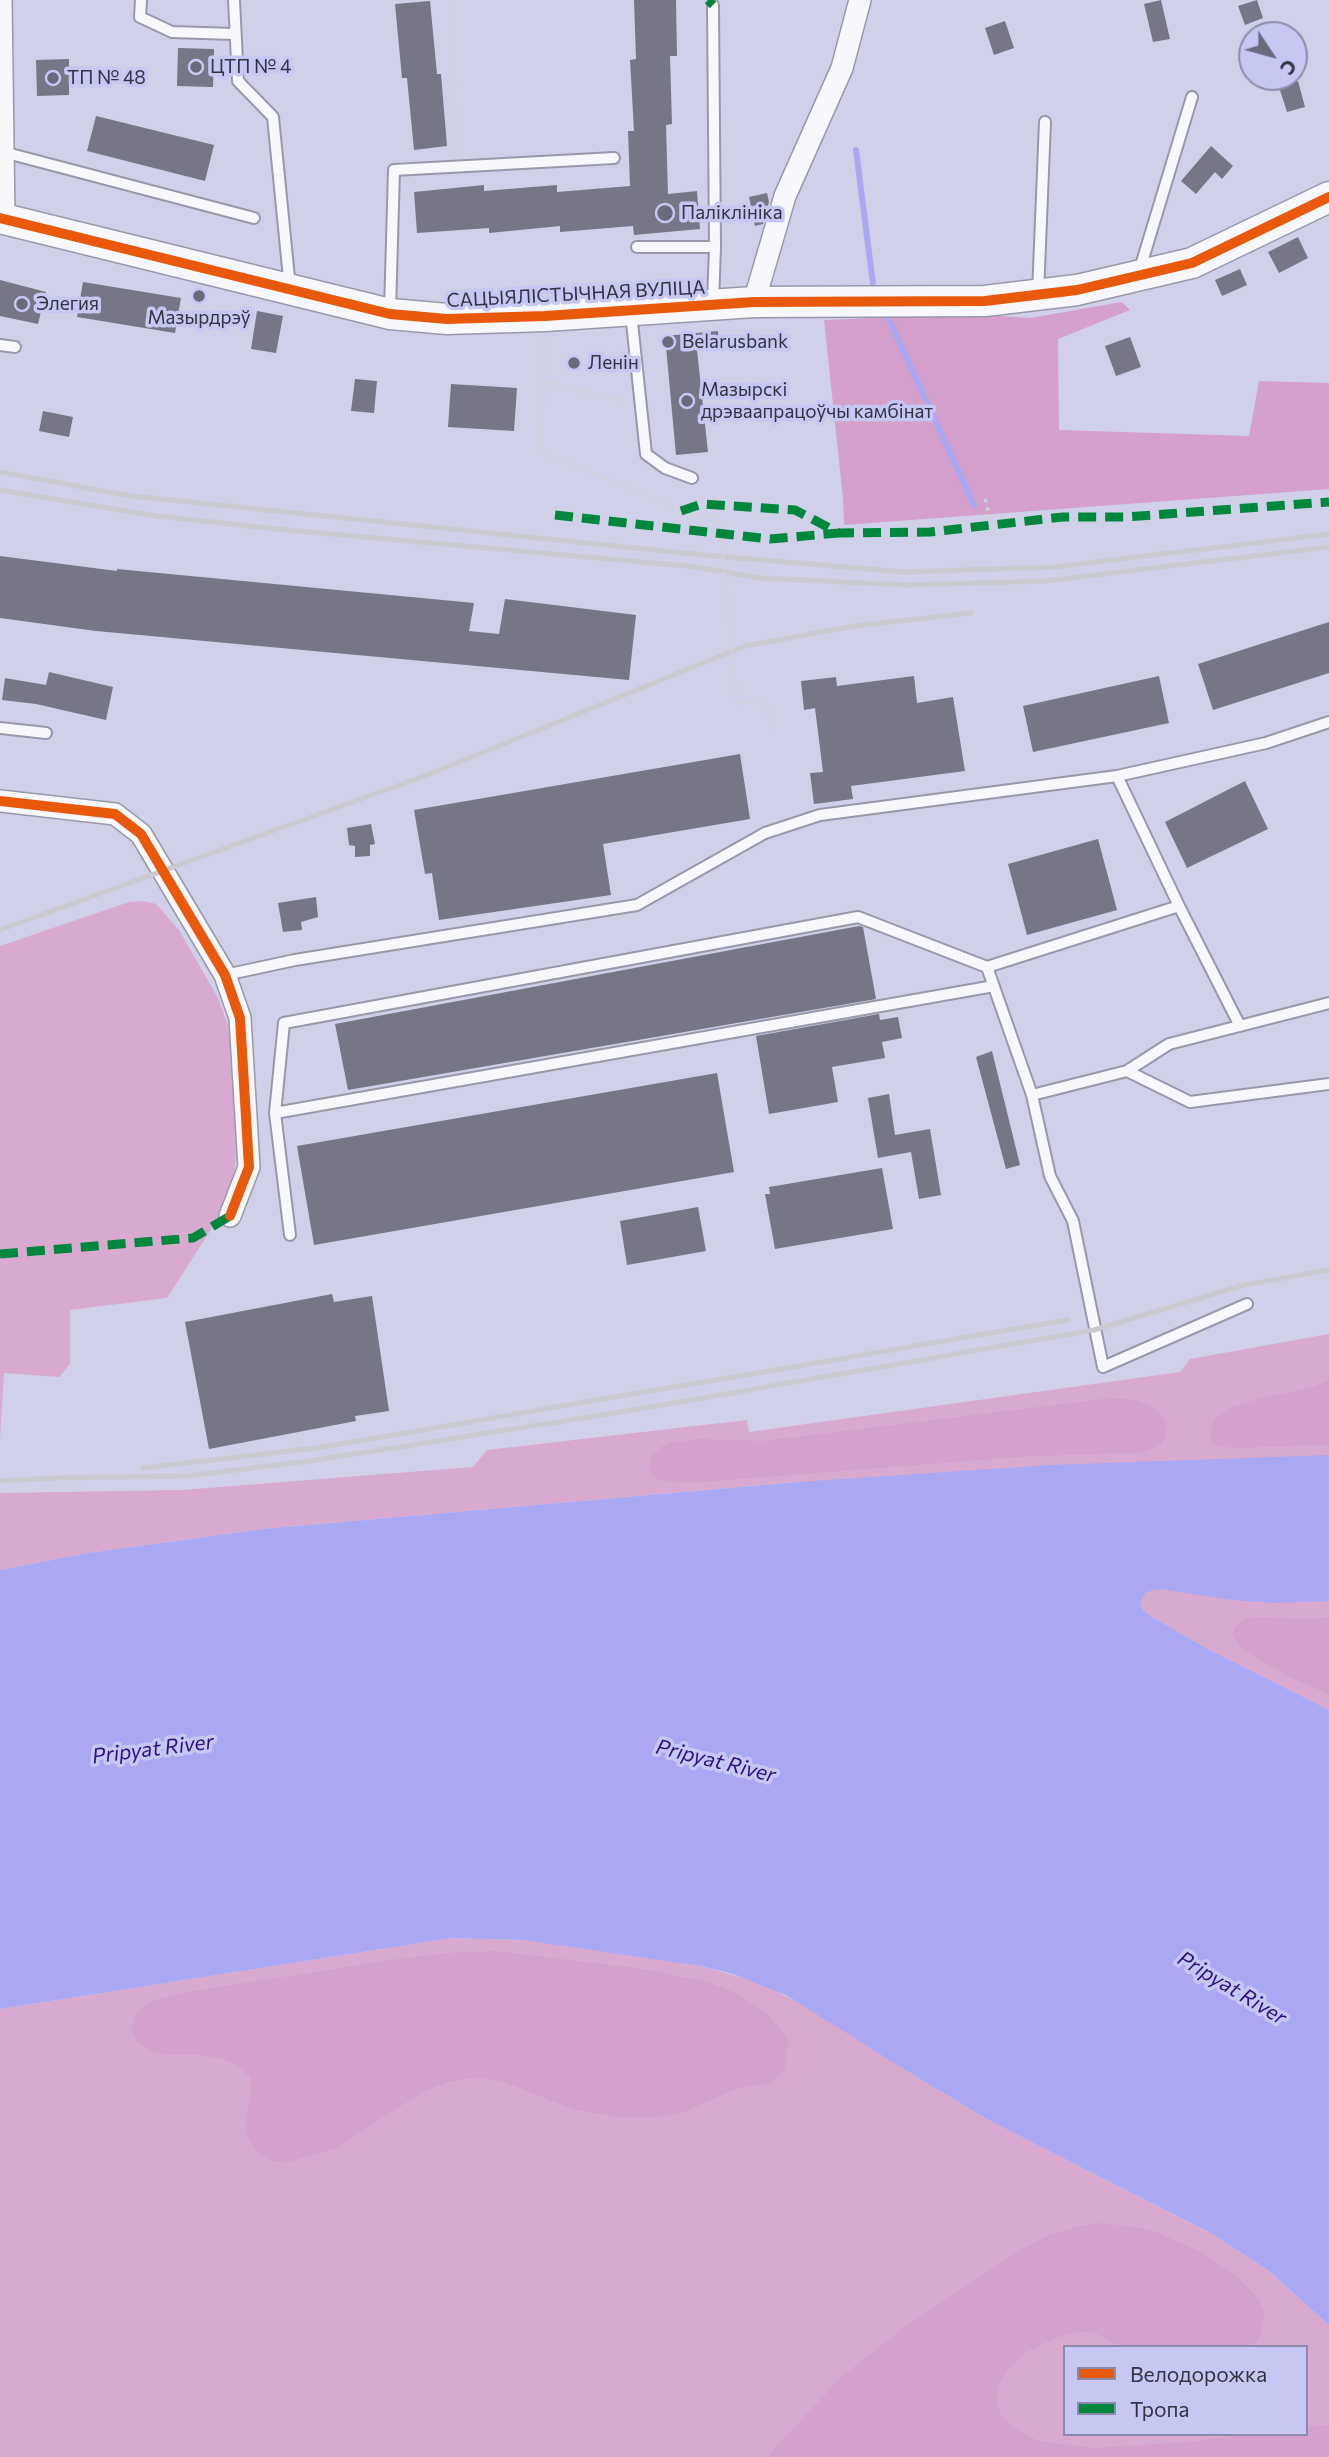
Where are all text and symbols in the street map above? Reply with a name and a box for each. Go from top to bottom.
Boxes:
north arrow [1238,21,1308,91]
text: С [1276,55,1302,79]
place label: ЦТП № 4 [210,56,291,78]
marker: ЦТП № 4 [188,59,204,75]
place label: ТП № 48 [67,67,146,89]
marker: ТП № 48 [45,70,61,86]
place label: Паліклініка [681,202,783,224]
marker: Паліклініка [655,203,675,223]
street label: САЦЫЯЛІСТЫЧНАЯ ВУЛІЦА [446,276,706,312]
marker: Мазырдрэў [191,288,207,304]
place label: Элегия [36,293,99,315]
marker: Элегия [14,296,30,312]
place label: Мазырдрэў [147,307,251,329]
place label: Belarusbank [682,331,788,353]
marker: Belarusbank [660,334,676,350]
place label: Ленін [588,352,639,374]
marker: Ленін [566,355,582,371]
place label: Мазырскі дрэваапрацоўчы камбінат [701,379,933,423]
marker: Мазырскі дрэваапрацоўчы камбінат [679,393,695,409]
water label: Pripyat River [91,1729,215,1769]
water label: Pripyat River [654,1734,778,1788]
water label: Pripyat River [1173,1946,1291,2030]
legend [1063,2345,1308,2436]
text: Велодорожка [1130,2361,1267,2386]
text: Тропа [1130,2396,1189,2421]

